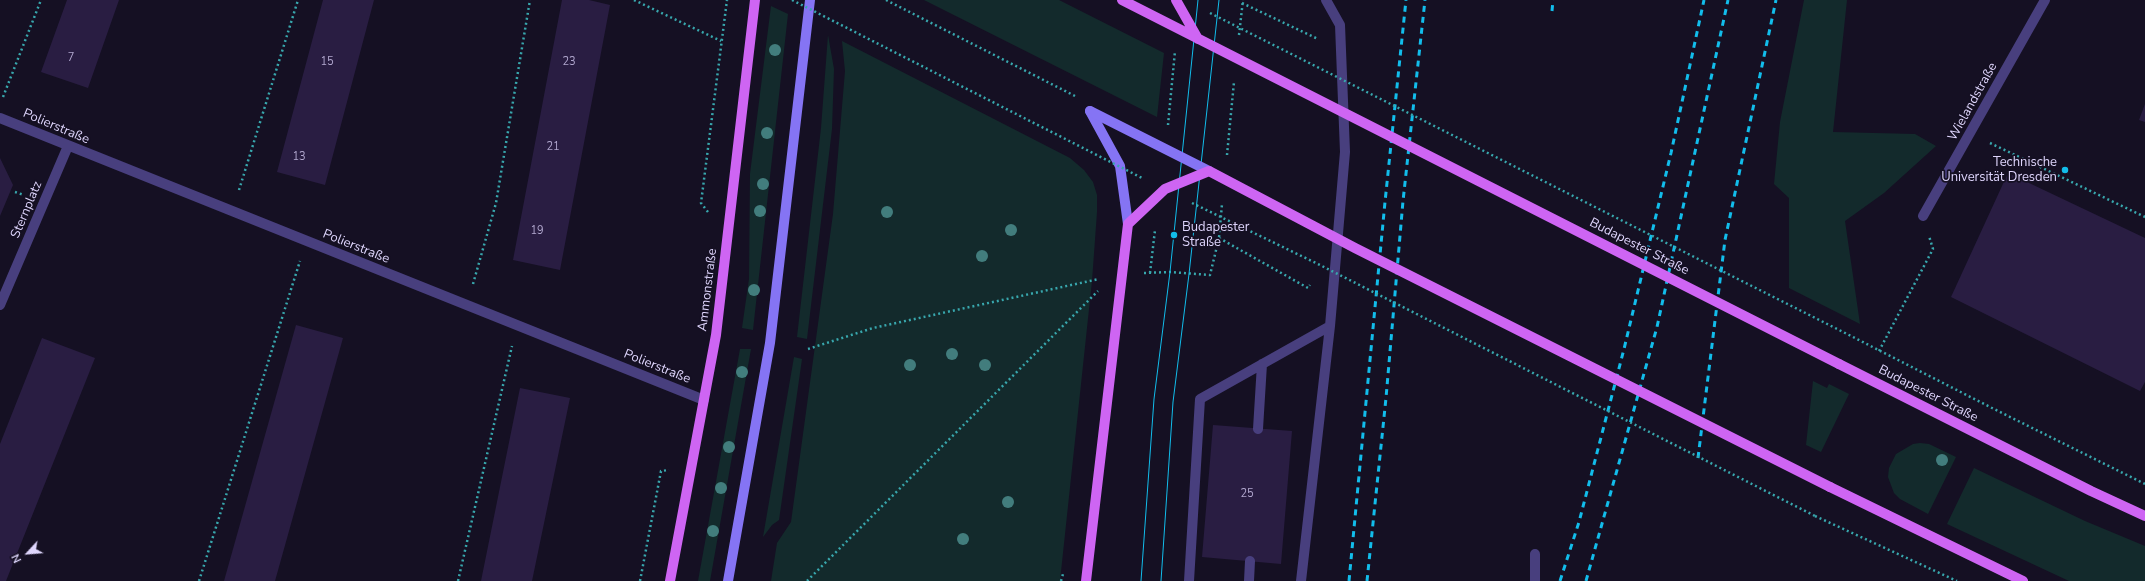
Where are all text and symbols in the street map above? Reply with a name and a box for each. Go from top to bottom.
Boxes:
house number: 7 [68,51,74,65]
house number: 15 [320,55,334,69]
house number: 23 [562,55,576,69]
street label: Wielandstraße [1945,60,2001,144]
street label: Polierstraße [20,106,92,148]
house number: 21 [546,140,560,154]
house number: 13 [292,150,306,164]
place label: Technische Universität Dresden [1941,155,2057,186]
marker: Technische Universität Dresden [2060,165,2070,175]
street label: Sternplatz [8,179,46,241]
street label: Budapester Straße [1587,215,1691,279]
place label: Budapester Straße [1182,220,1249,251]
house number: 19 [530,224,544,238]
street label: Polierstraße [320,227,392,267]
marker: Budapester Straße [1169,230,1179,240]
street label: Ammonstraße [695,248,721,332]
street label: Polierstraße [621,347,693,387]
street label: Budapester Straße [1876,362,1980,426]
house number: 25 [1240,487,1254,501]
north arrow [8,533,48,573]
text: N [8,551,25,565]

